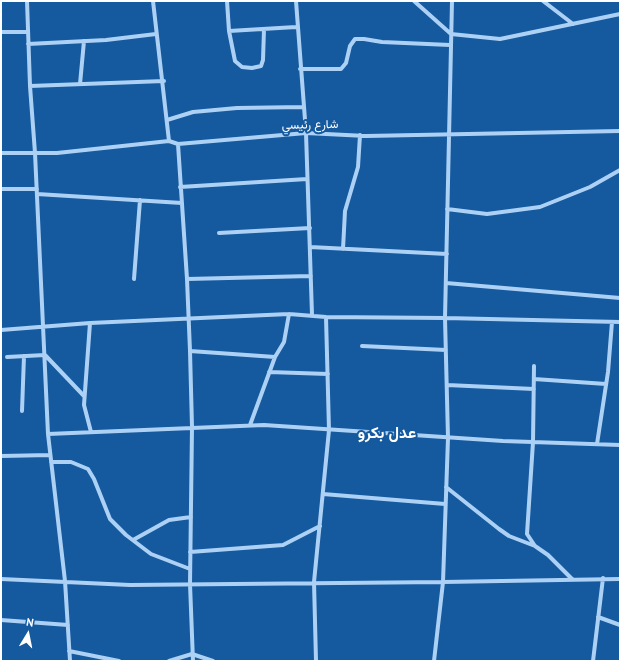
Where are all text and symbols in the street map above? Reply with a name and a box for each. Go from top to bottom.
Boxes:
street label: شارع رئيسي [282,117,338,133]
district label: عدل بكرو [358,423,416,443]
north arrow [8,614,48,654]
text: N [25,615,35,630]

